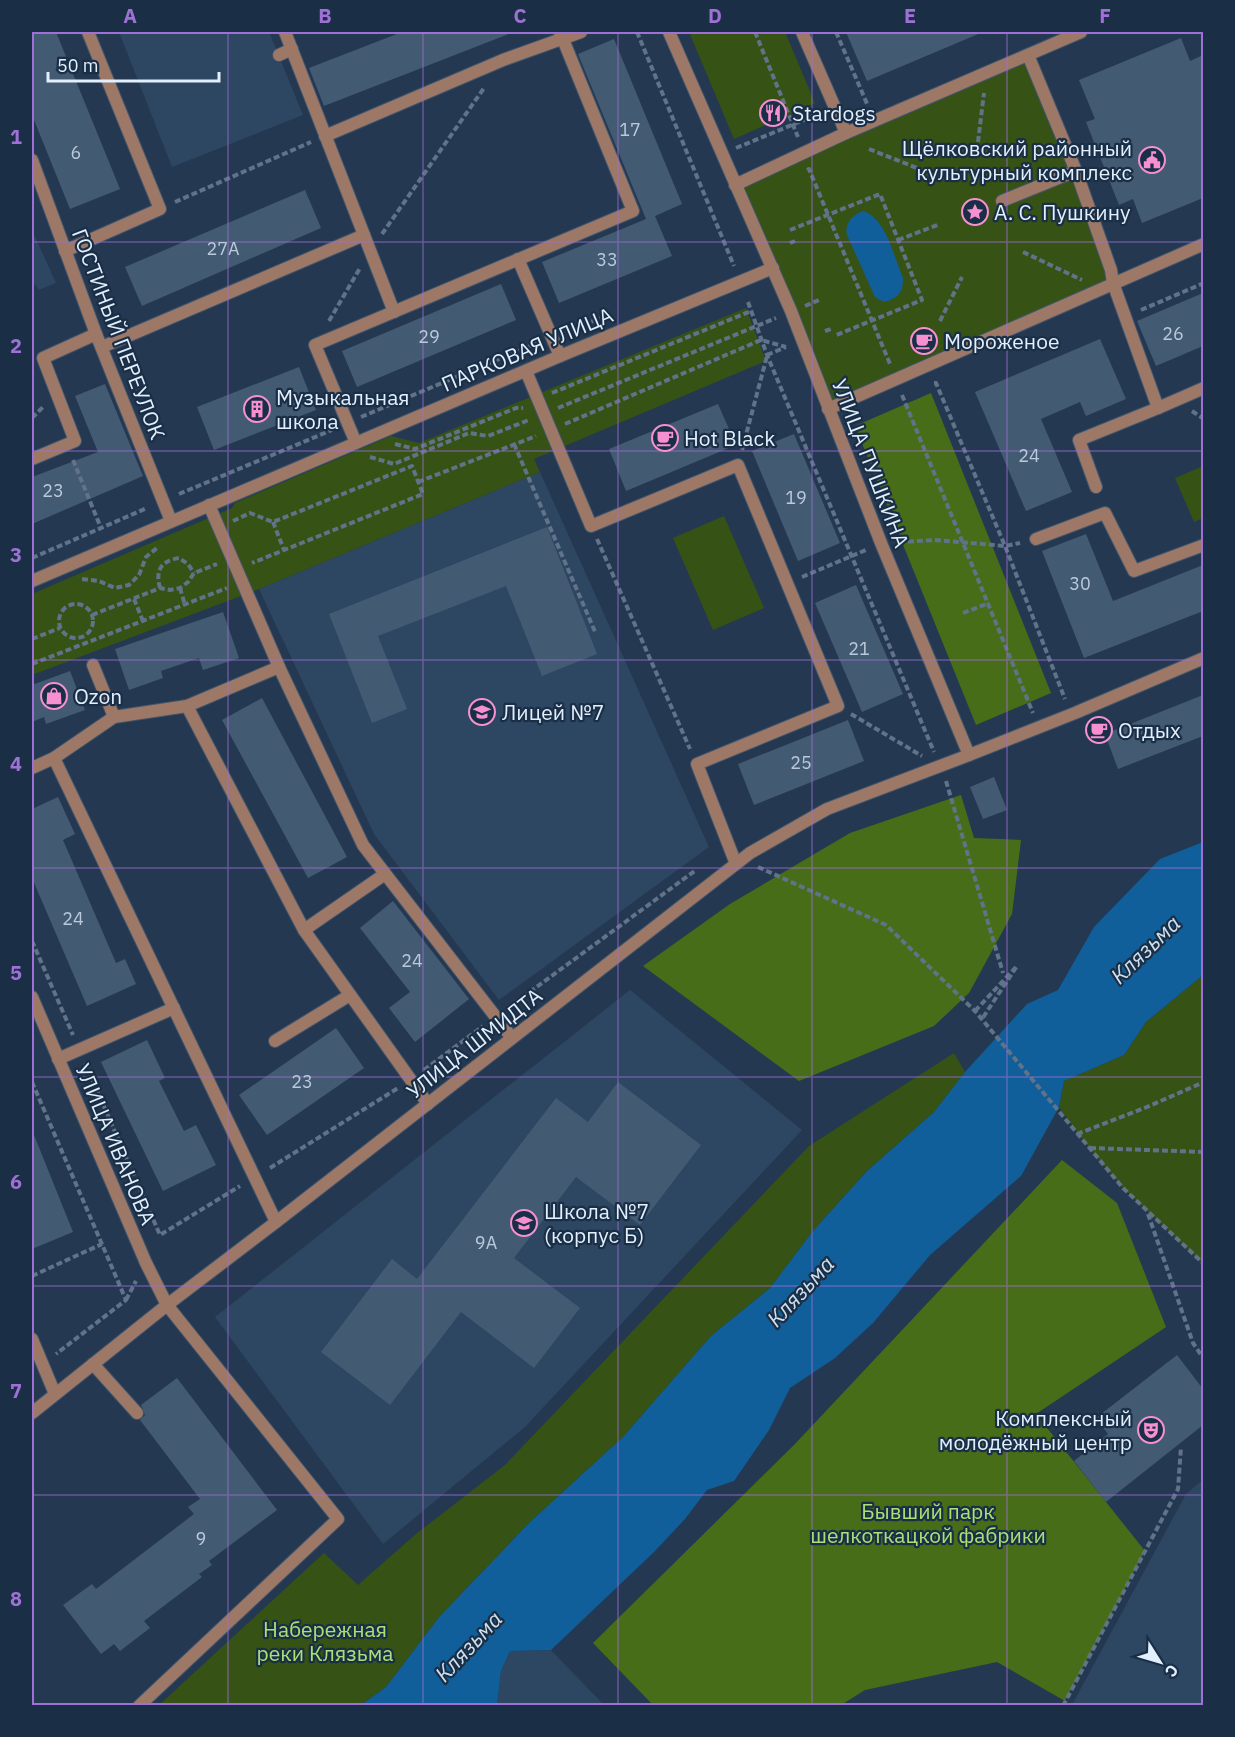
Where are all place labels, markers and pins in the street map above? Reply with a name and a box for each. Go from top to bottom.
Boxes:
restaurant icon: Stardogs [758,98,788,128]
place label: Stardogs [792,99,876,127]
place label: Щёлковский районный культурный комплекс [902,134,1132,186]
public building icon: Щёлковский районный культурный комплекс [1137,145,1167,175]
place icon: А. С. Пушкину [960,197,990,227]
place label: А. С. Пушкину [994,198,1131,226]
cafe icon: Мороженое [909,326,939,356]
place label: Мороженое [944,327,1059,355]
place label: Музыкальная школа [276,383,410,435]
building icon: Музыкальная школа [242,394,272,424]
cafe icon: Hot Black [650,423,680,453]
place label: Hot Black [684,424,775,452]
shop icon: Ozon [39,681,69,711]
place label: Ozon [74,682,122,710]
school or university icon: Лицей №7 [467,697,497,727]
place label: Лицей №7 [502,698,604,726]
cafe icon: Отдых [1084,715,1114,745]
place label: Отдых [1118,716,1181,744]
place label: Школа №7 (корпус Б) [544,1197,649,1249]
school or university icon: Школа №7 (корпус Б) [509,1208,539,1238]
place label: Комплексный молодёжный центр [939,1404,1132,1456]
theatre icon: Комплексный молодёжный центр [1136,1415,1166,1445]

